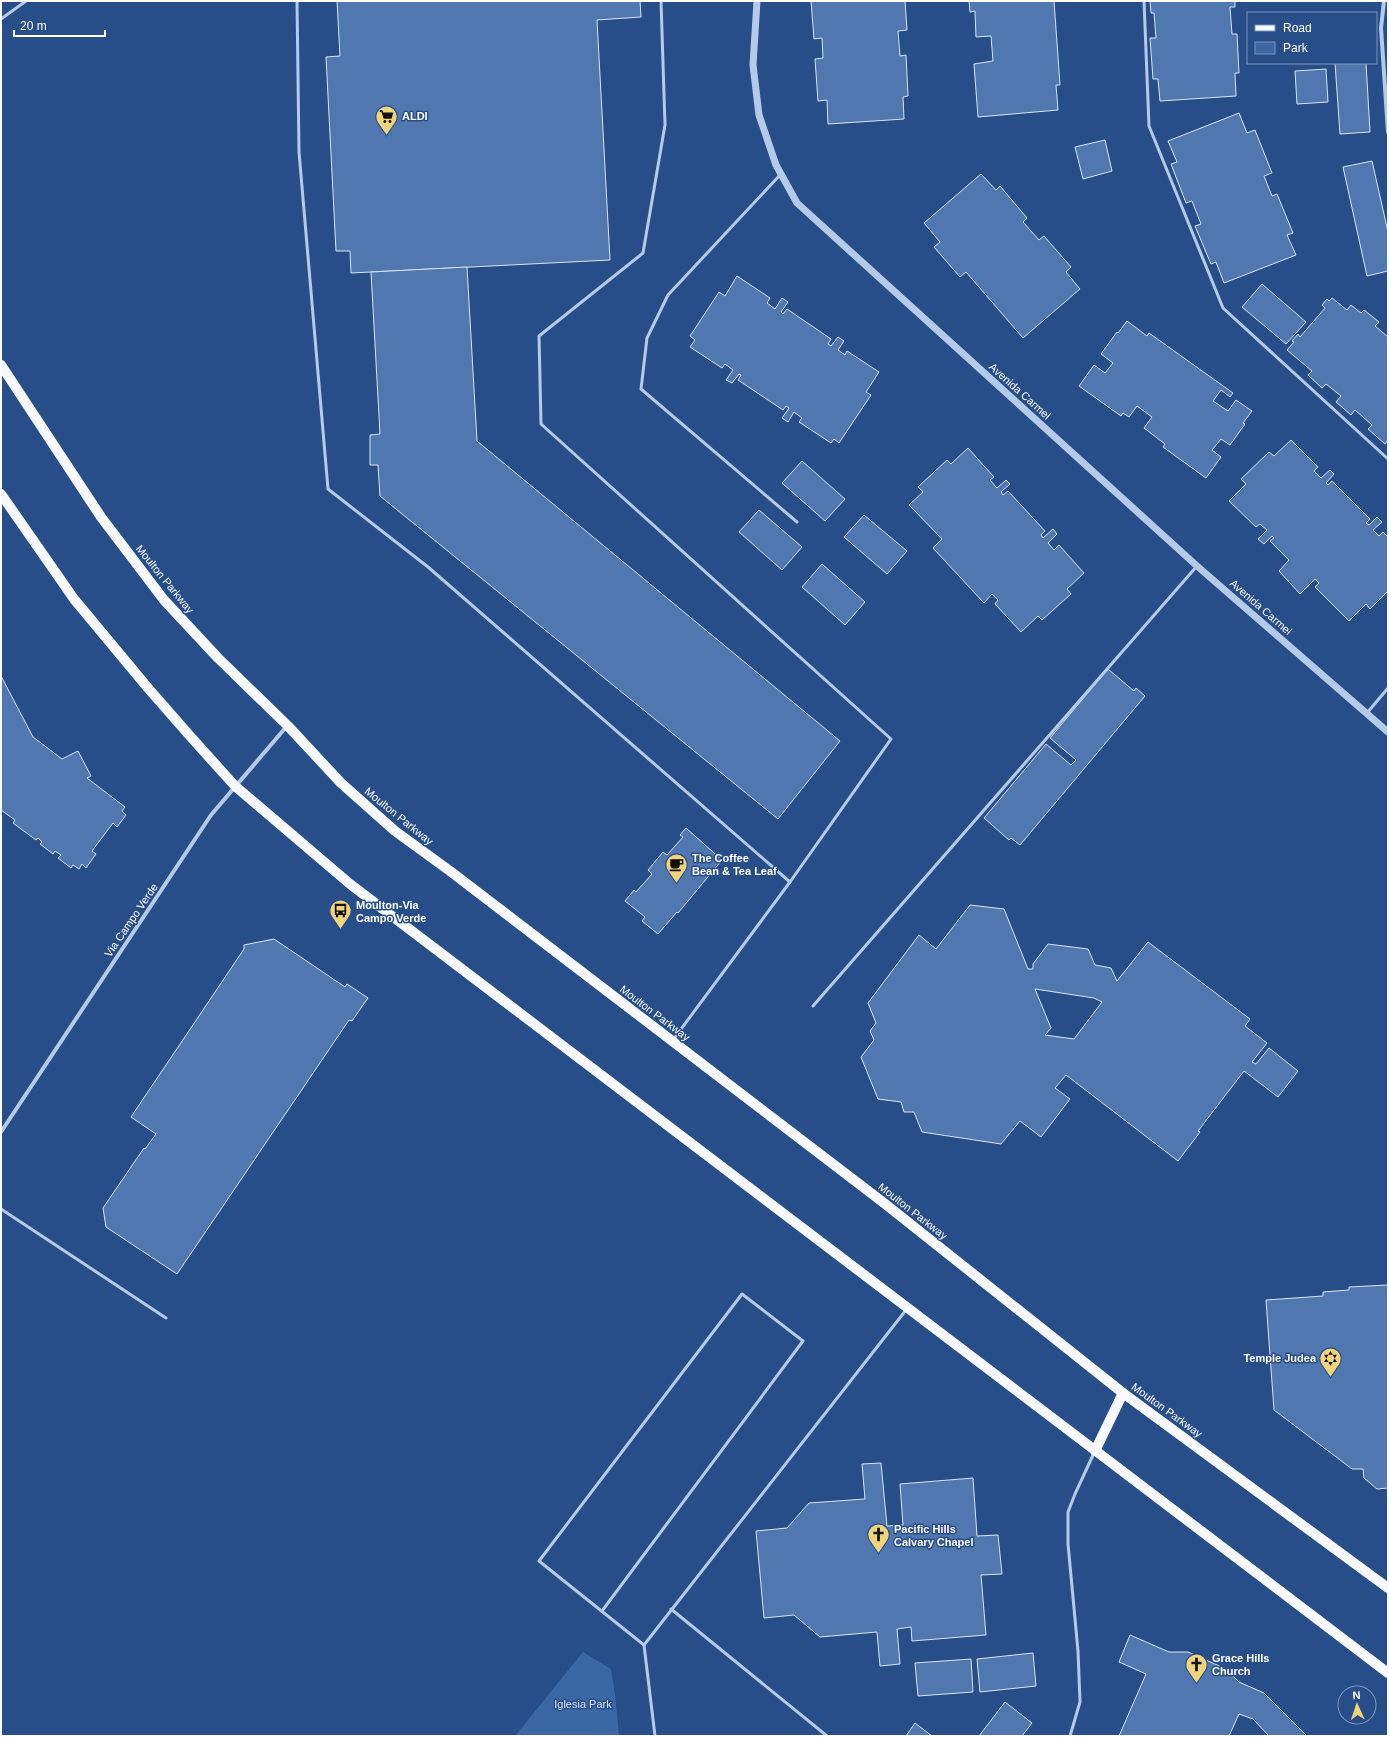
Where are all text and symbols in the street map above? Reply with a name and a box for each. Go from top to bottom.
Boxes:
scale bar [14,12,105,38]
legend [1247,12,1377,64]
text: 20 m [20,19,47,33]
text: Road [1283,21,1312,35]
text: Park [1283,41,1309,55]
supermarket icon: ALDI [373,103,399,136]
place label: ALDI [402,110,428,122]
street label: Avenida Carmel [987,360,1053,422]
street label: Moulton Parkway [134,542,197,616]
street label: Avenida Carmel [1228,577,1294,637]
street label: Moulton Parkway [362,785,436,848]
cafe icon: The Coffee Bean & Tea Leaf [664,851,690,884]
place label: The Coffee Bean & Tea Leaf [692,852,777,877]
street label: Via Campo Verde [102,881,160,959]
bus stop icon: Moulton-Via Campo Verde [328,898,354,931]
place label: Moulton-Via Campo Verde [356,899,426,924]
street label: Moulton Parkway [618,983,693,1043]
street label: Moulton Parkway [876,1180,950,1242]
synagogue icon: Temple Judea [1318,1345,1344,1378]
place label: Temple Judea [1243,1352,1317,1364]
street label: Moulton Parkway [1129,1380,1205,1440]
church icon: Pacific Hills Calvary Chapel [866,1522,892,1555]
place label: Pacific Hills Calvary Chapel [894,1523,973,1548]
church icon: Grace Hills Church [1183,1651,1209,1684]
place label: Grace Hills Church [1212,1652,1269,1677]
north arrow [1337,1685,1377,1725]
text: N [1352,1689,1361,1701]
park label: Iglesia Park [554,1698,612,1710]

